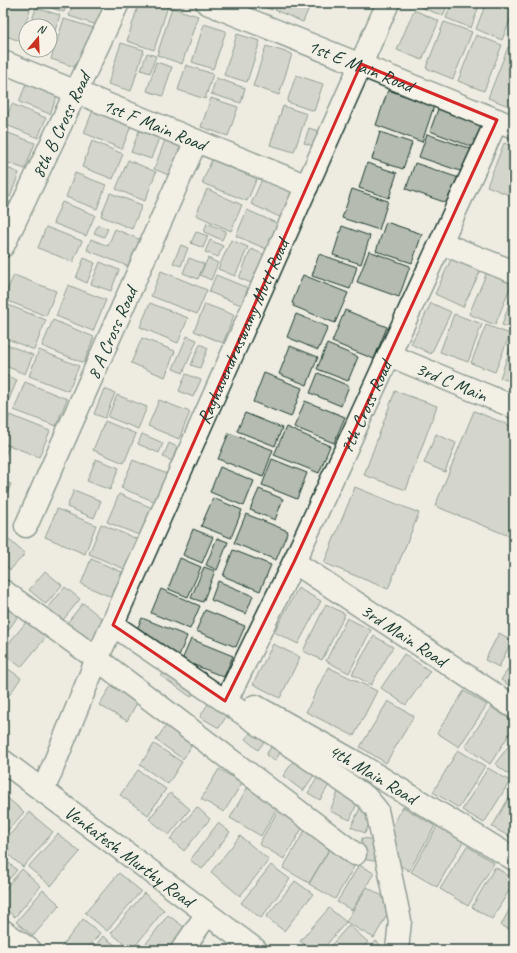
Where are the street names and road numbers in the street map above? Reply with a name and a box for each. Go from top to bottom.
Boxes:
street label: 1st E Main Road [304,34,420,99]
street label: 8th B Cross Road [26,66,98,182]
street label: 1st F Main Road [99,93,213,158]
street label: Raghavendraswamy Mutt Road [192,232,296,428]
street label: 8 A Cross Road [81,280,145,383]
street label: 7th Cross Road [334,355,399,458]
street label: 3rd C Main [412,357,491,408]
street label: 3rd Main Road [356,598,454,674]
street label: 4th Main Road [324,739,424,812]
street label: Venkatesh Murthy Road [60,800,201,915]

